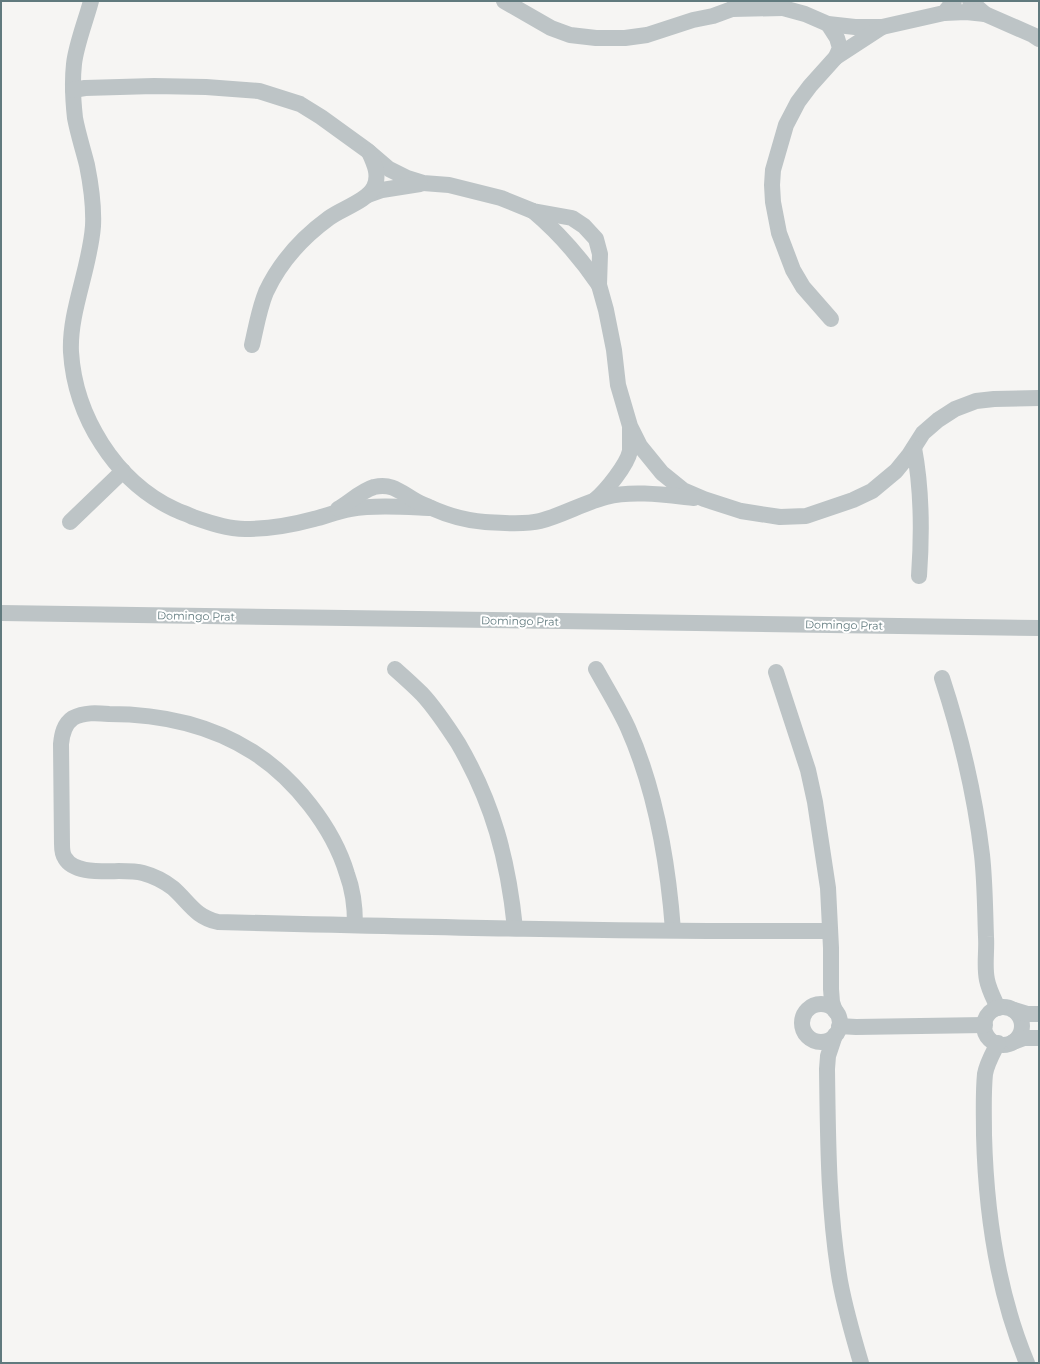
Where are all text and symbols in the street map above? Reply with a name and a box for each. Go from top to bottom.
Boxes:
street label: Domingo Prat [157,608,236,624]
street label: Domingo Prat [481,613,560,629]
street label: Domingo Prat [805,617,884,633]

